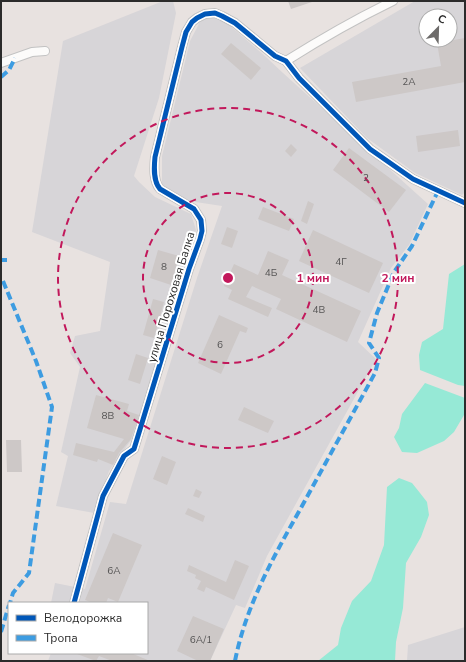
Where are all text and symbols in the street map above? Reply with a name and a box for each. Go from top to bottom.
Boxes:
north arrow [418,8,458,48]
text: С [435,11,449,28]
house number: 2А [402,75,416,89]
house number: 2 [363,171,369,185]
street label: улица Пороховая Балка [143,230,199,364]
house number: 4Г [335,255,347,269]
house number: 8 [161,260,167,274]
house number: 4Б [265,266,278,280]
text: 1 мин [296,270,330,286]
text: 2 мин [381,270,415,286]
centre of rings [221,271,235,285]
house number: 4В [313,303,326,317]
house number: 6 [217,338,223,352]
house number: 8В [102,409,115,423]
house number: 6А [107,564,121,578]
legend [8,602,148,654]
text: Велодорожка [44,610,122,626]
text: Тропа [44,630,78,646]
house number: 6А/1 [190,633,212,647]

